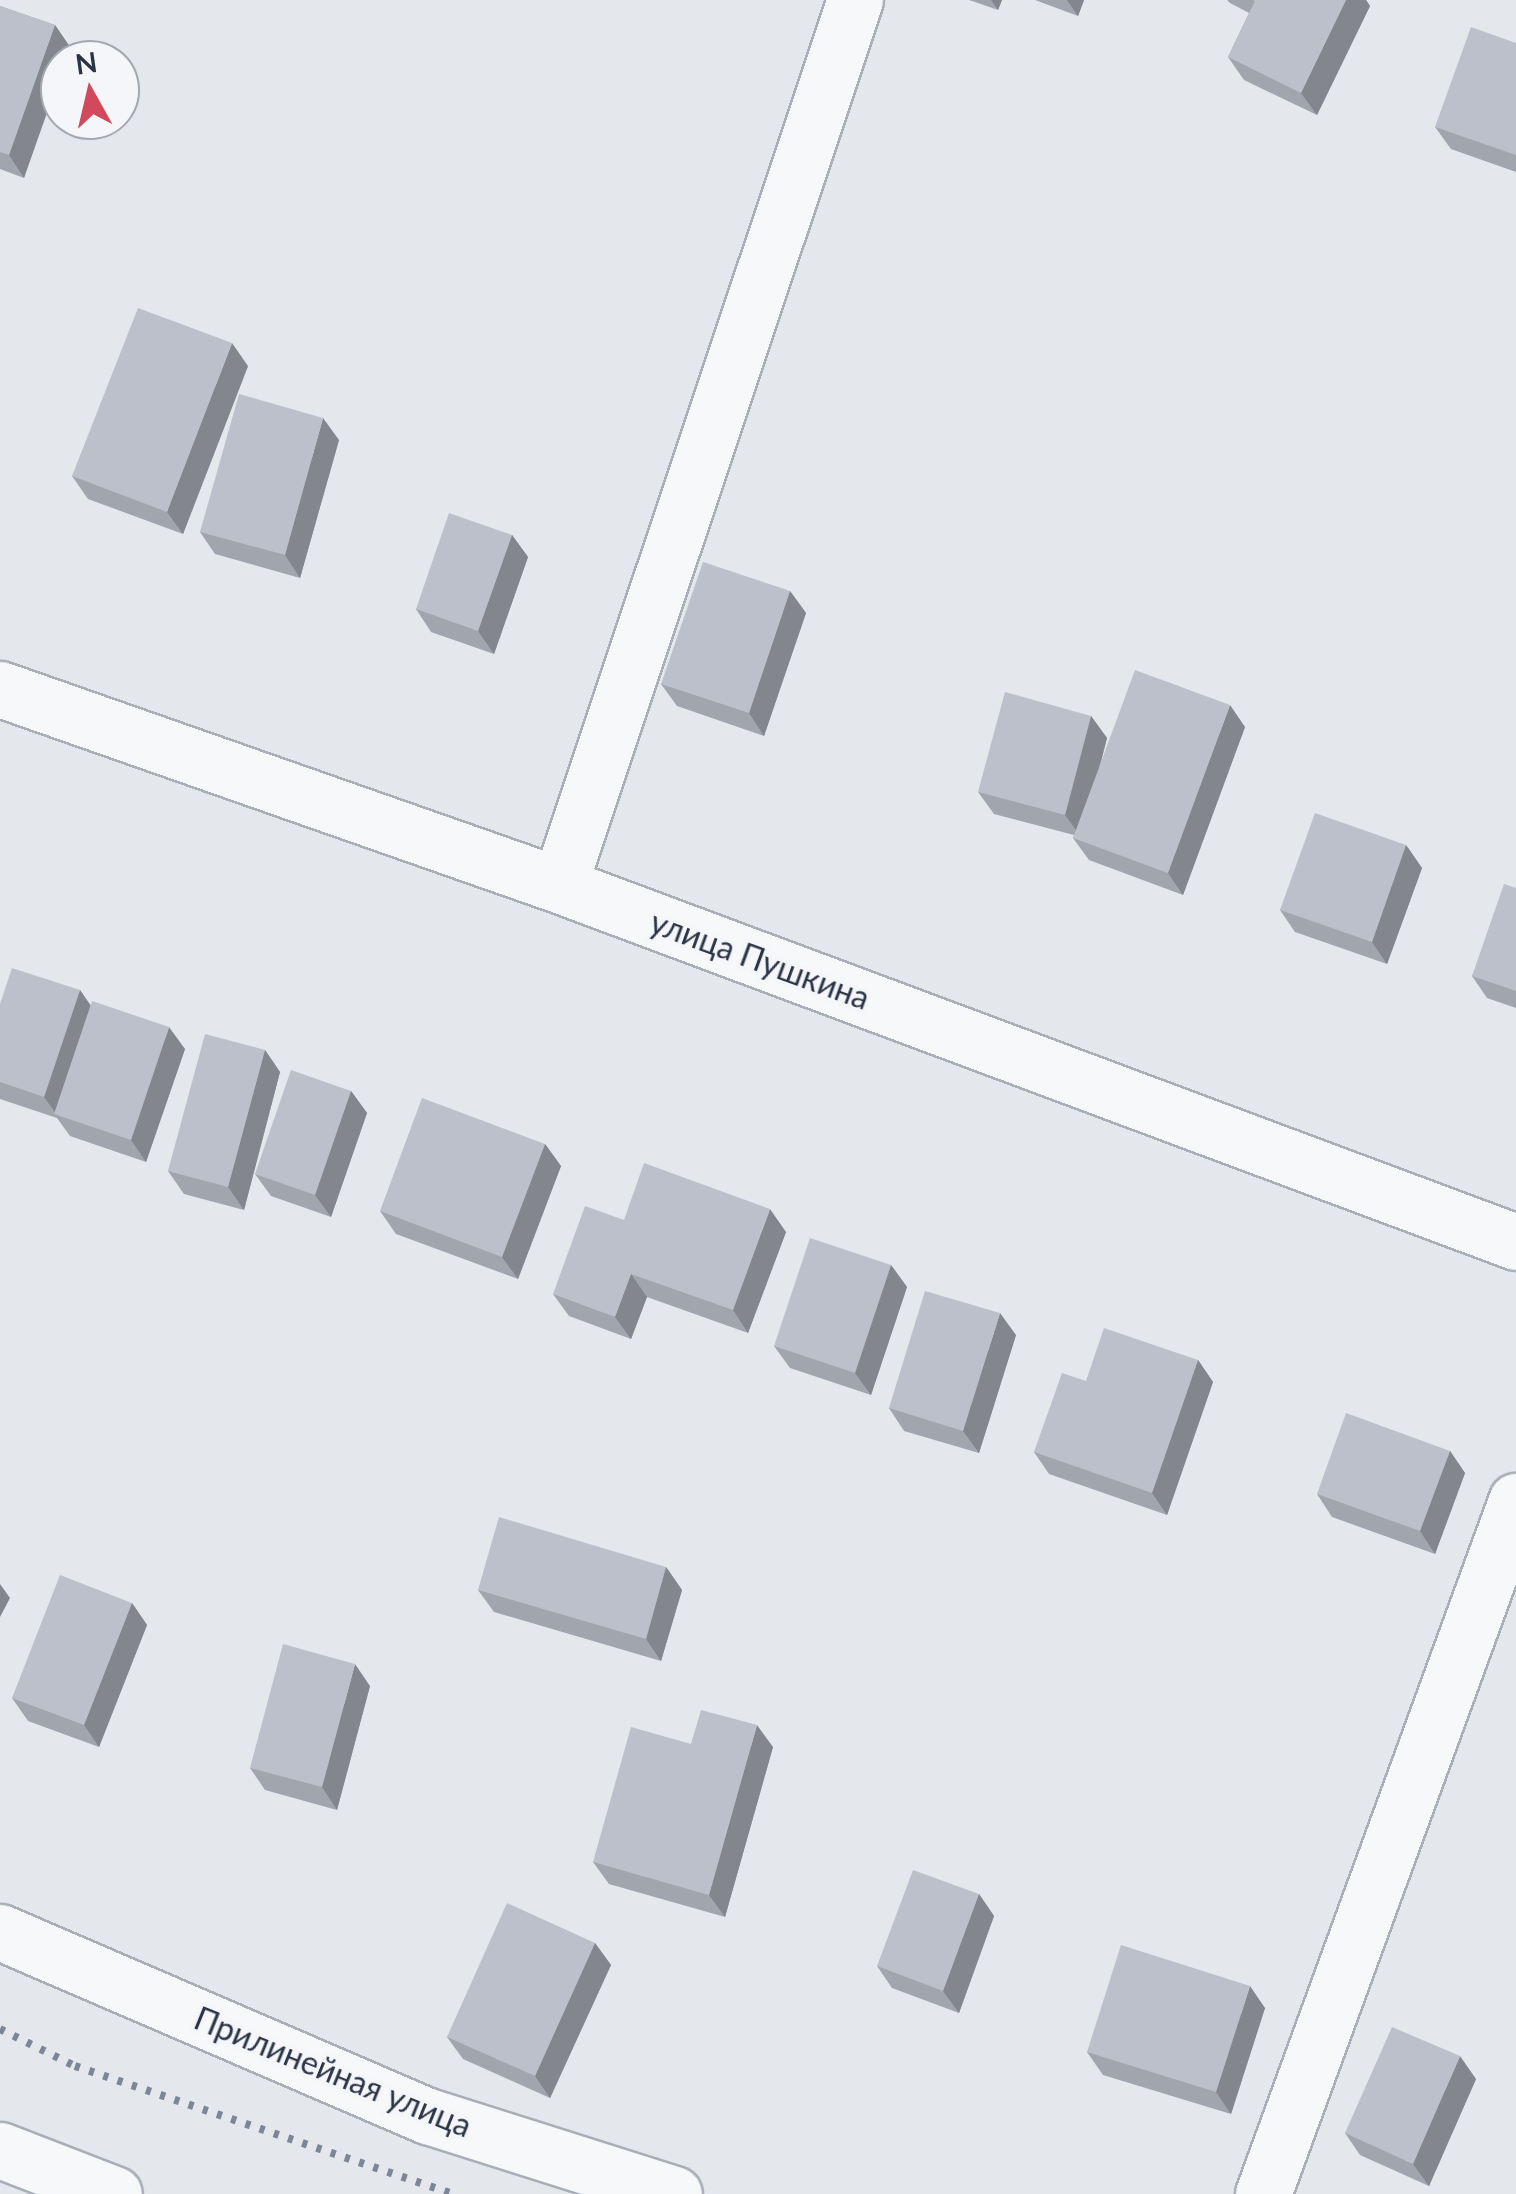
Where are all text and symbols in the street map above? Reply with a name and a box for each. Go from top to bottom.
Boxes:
north arrow [40,40,140,140]
text: N [73,44,99,81]
street label: улица Пушкина [645,903,875,1017]
street label: Прилинейная улица [189,1999,477,2145]

